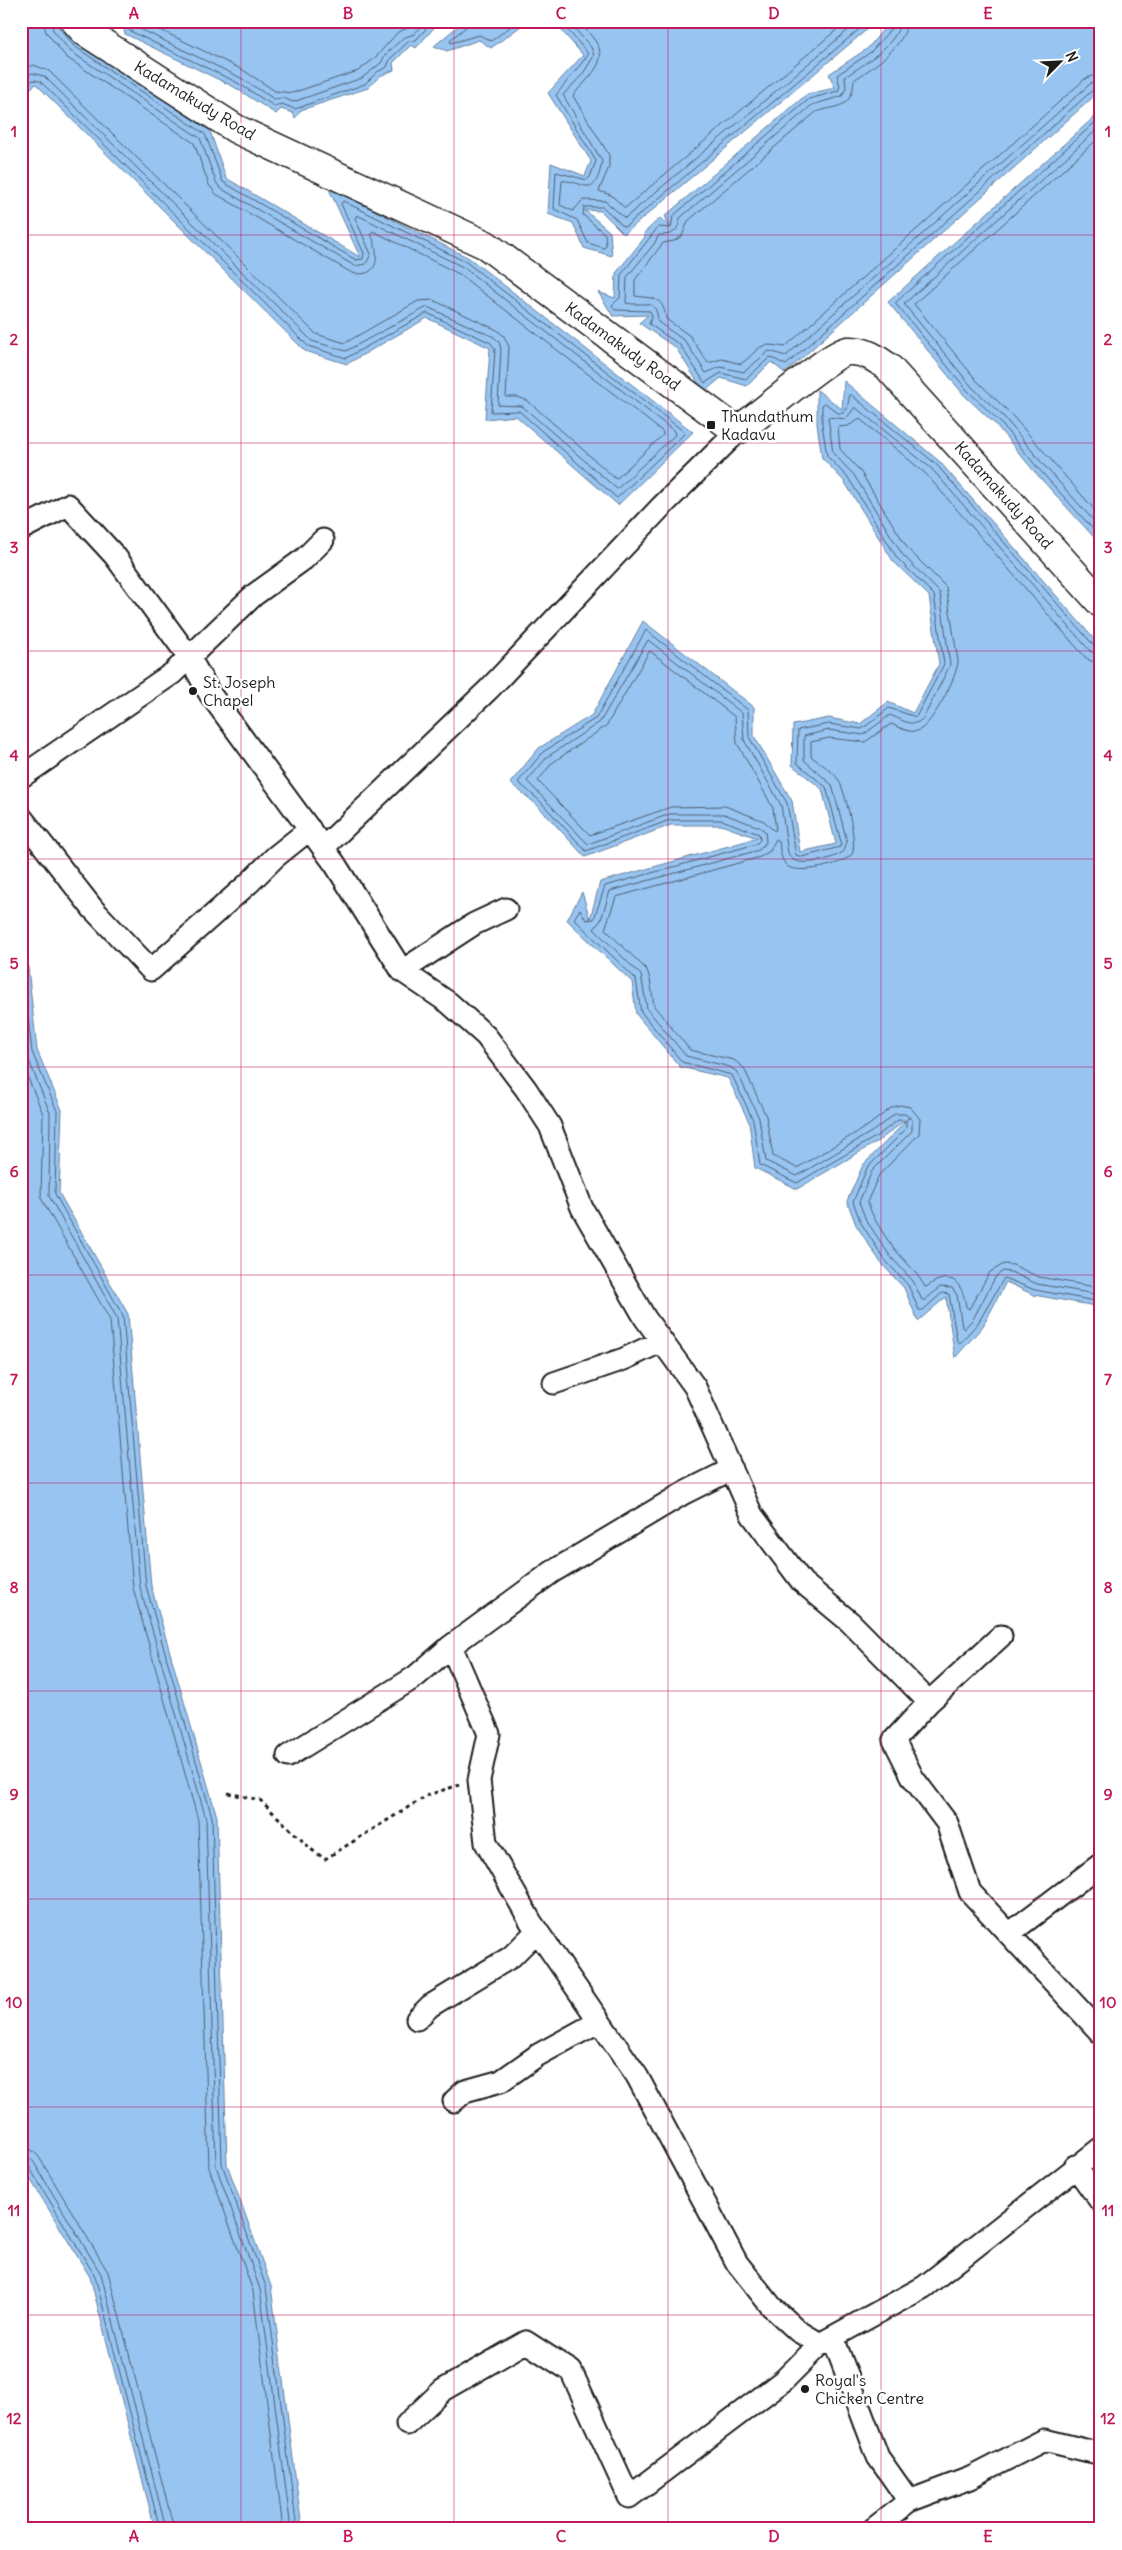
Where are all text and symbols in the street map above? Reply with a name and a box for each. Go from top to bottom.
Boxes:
text: A [129,3,139,23]
text: B [343,3,354,23]
text: C [556,3,567,23]
text: D [768,3,780,23]
text: E [983,3,993,23]
north arrow [1034,38,1084,88]
text: N [1062,49,1082,65]
street label: Kadamakudy Road [131,56,259,144]
text: 1 [11,121,17,141]
text: 1 [1105,121,1111,141]
street label: Kadamakudy Road [561,297,685,395]
text: 2 [10,329,19,349]
text: 2 [1104,329,1113,349]
place label: Thundathum Kadavu [721,406,814,444]
marker: Thundathum Kadavu [705,419,717,431]
street label: Kadamakudy Road [950,437,1058,553]
text: 3 [9,537,19,557]
text: 3 [1103,537,1113,557]
place label: St. Joseph Chapel [203,672,275,710]
marker: St. Joseph Chapel [187,685,199,697]
text: 4 [9,745,19,765]
text: 4 [1103,745,1113,765]
text: 5 [9,953,19,973]
text: 5 [1103,953,1113,973]
text: 6 [9,1161,19,1181]
text: 6 [1103,1161,1113,1181]
text: 7 [10,1369,18,1389]
text: 7 [1104,1369,1112,1389]
text: 8 [9,1577,19,1597]
text: 8 [1103,1577,1113,1597]
text: 9 [9,1784,19,1804]
text: 9 [1103,1784,1113,1804]
text: 10 [6,1992,22,2012]
text: 10 [1100,1992,1116,2012]
text: 11 [8,2200,20,2220]
text: 11 [1102,2200,1114,2220]
place label: Royal's Chicken Centre [815,2370,924,2408]
marker: Royal's Chicken Centre [799,2383,811,2395]
text: 12 [6,2408,22,2428]
text: 12 [1100,2408,1116,2428]
text: A [129,2526,139,2546]
text: B [343,2526,354,2546]
text: C [556,2526,567,2546]
text: D [768,2526,780,2546]
text: E [983,2526,993,2546]

